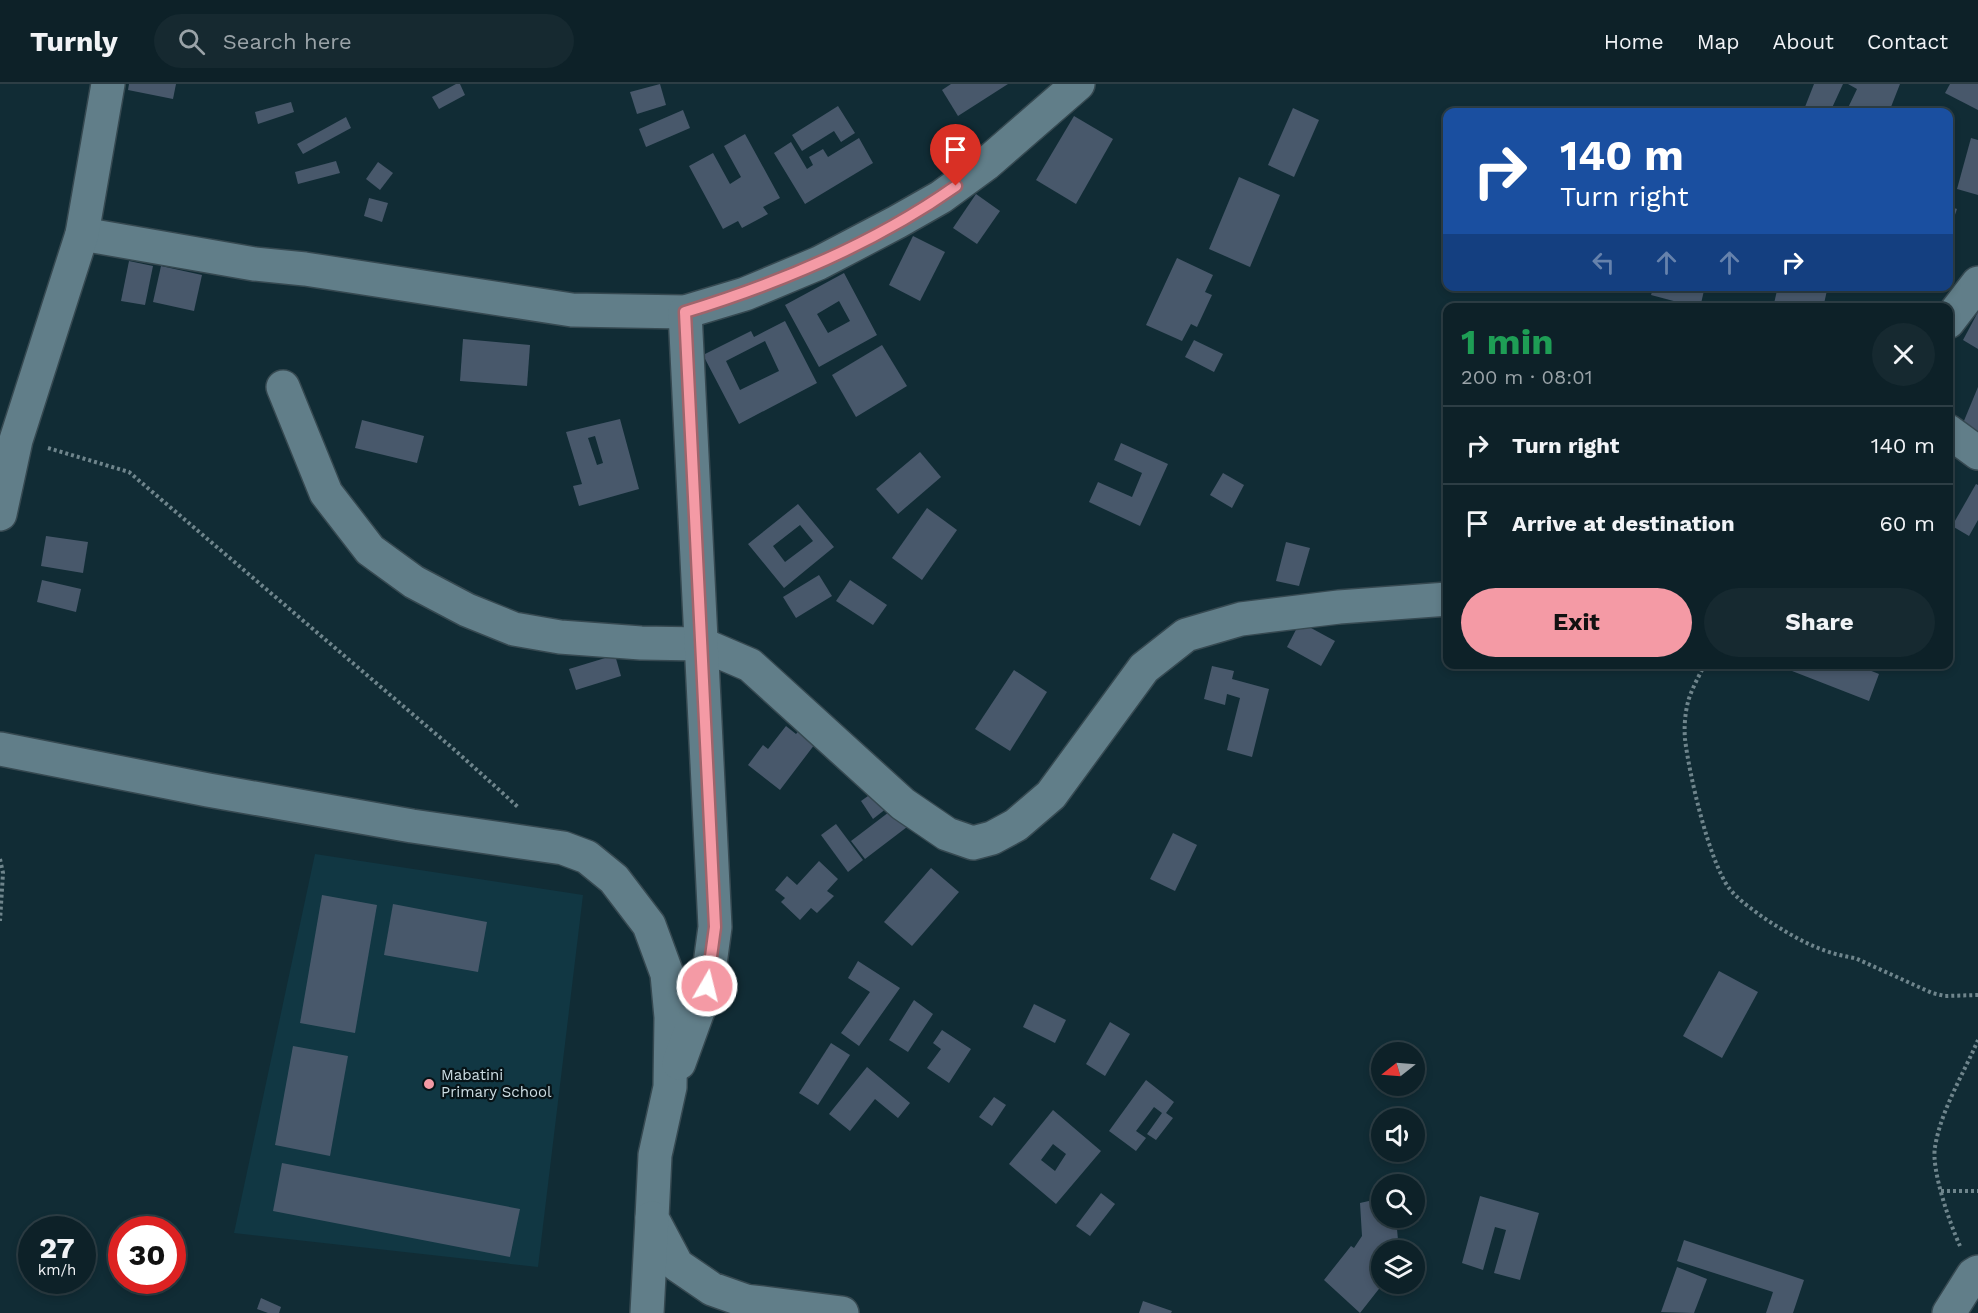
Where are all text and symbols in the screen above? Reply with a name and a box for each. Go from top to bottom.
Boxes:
search box [154,14,574,68]
text: Turnly [30,25,118,58]
icon: search [175,25,208,58]
text: Search here [223,29,352,54]
text: Home [1604,29,1664,54]
text: Map [1697,29,1740,54]
text: About [1773,29,1834,54]
text: Contact [1867,29,1948,54]
pin [930,124,981,186]
text: 140 m [1560,131,1684,180]
icon: right [1461,132,1539,210]
icon: arrive [939,133,972,166]
text: Turn right [1560,181,1689,213]
icon: left [1587,246,1620,279]
icon: ahead [1650,246,1683,279]
icon: ahead [1713,246,1746,279]
icon: right [1776,246,1809,279]
text: 1 min [1461,321,1553,363]
button: close [1872,323,1935,386]
text: 200 m · 08:01 [1461,365,1593,389]
icon: right [1461,429,1494,462]
text: Turn right [1512,433,1619,458]
text: 140 m [1871,433,1935,458]
icon: arrive [1461,507,1494,540]
text: Arrive at destination [1512,511,1735,536]
text: 60 m [1879,511,1935,536]
button: Exit [1461,588,1692,657]
button: Share [1704,588,1935,657]
position arrow [675,954,739,1018]
north arrow [1371,1042,1425,1096]
map controls [1371,1042,1425,1294]
place label: Mabatini Primary School [441,1066,552,1101]
marker: Mabatini Primary School [422,1077,436,1091]
button: sound [1371,1108,1425,1162]
button: search [1371,1174,1425,1228]
speed limit sign: 30 [108,1216,186,1294]
text: 27 [39,1230,75,1265]
button: layers [1371,1240,1425,1294]
text: km/h [38,1261,76,1279]

